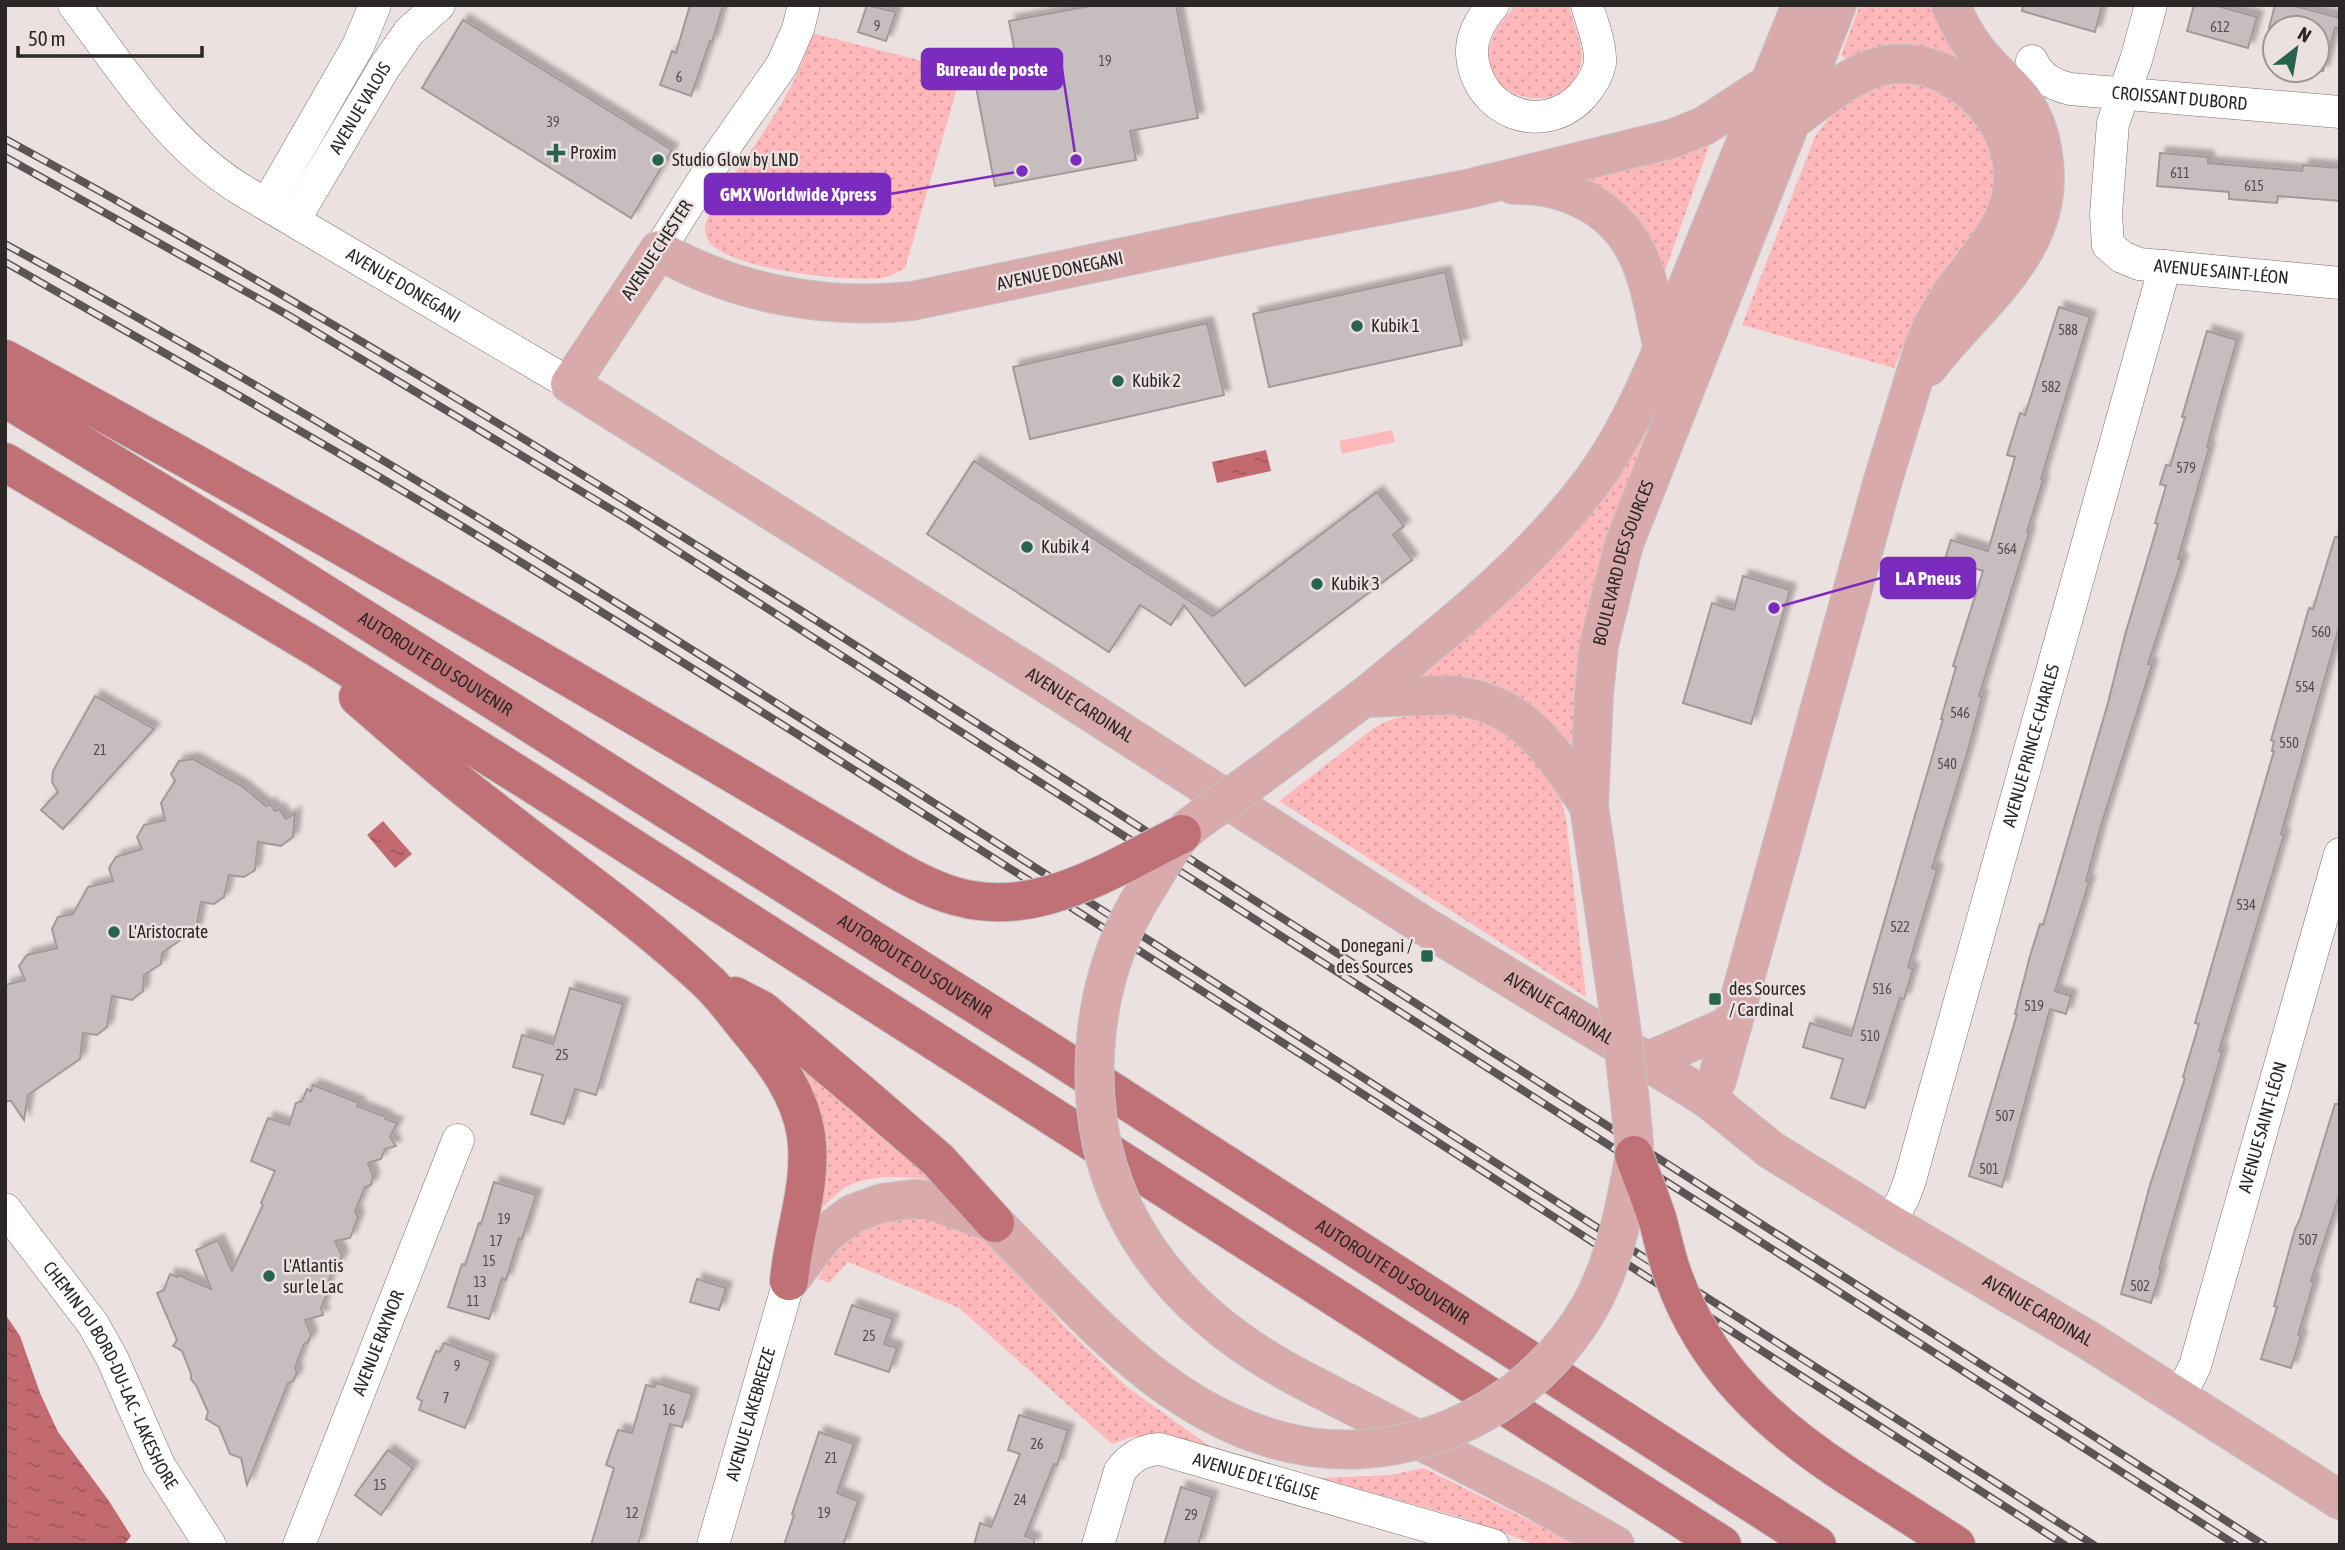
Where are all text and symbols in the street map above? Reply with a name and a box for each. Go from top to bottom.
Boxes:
scale bar [18,14,201,58]
north arrow [2261,14,2331,84]
house number: 9 [874,18,880,34]
house number: 612 [2210,19,2230,35]
text: N [2294,22,2315,47]
text: 50 m [28,26,66,50]
callout: Bureau de poste [922,49,1062,89]
house number: 19 [1098,53,1112,69]
street label: AVENUE VALOIS [325,57,395,158]
text: Bureau de poste [936,58,1048,80]
house number: 6 [676,69,683,85]
street label: CROISSANT DUBORD [2111,82,2248,114]
house number: 39 [546,114,560,130]
place label: Proxim [570,142,617,163]
marker: Proxim [548,145,564,161]
place label: Studio Glow by LND [672,149,799,170]
marker: Studio Glow by LND [650,152,666,168]
house number: 611 [2170,165,2190,181]
callout: GMX Worldwide Xpress [705,174,890,214]
house number: 615 [2244,178,2264,194]
text: GMX Worldwide Xpress [720,183,877,205]
street label: AVENUE CHESTER [617,196,697,304]
street label: AVENUE DONEGANI [343,243,464,327]
street label: AVENUE DONEGANI [995,247,1125,294]
street label: AVENUE SAINT-LÉON [2153,254,2290,288]
place label: Kubik 1 [1371,315,1420,336]
marker: Kubik 1 [1349,318,1365,334]
house number: 588 [2058,322,2078,338]
place label: Kubik 2 [1132,370,1181,391]
marker: Kubik 2 [1110,373,1126,389]
house number: 582 [2041,379,2061,395]
house number: 579 [2176,460,2196,476]
street label: BOULEVARD DES SOURCES [1588,477,1658,648]
place label: Kubik 4 [1041,536,1090,557]
marker: Kubik 4 [1019,539,1035,555]
house number: 564 [1997,541,2017,557]
callout: L.A Pneus [1881,558,1975,598]
text: L.A Pneus [1895,567,1961,589]
place label: Kubik 3 [1331,573,1380,594]
marker: Kubik 3 [1309,576,1325,592]
street label: AUTOROUTE DU SOUVENIR [355,607,517,720]
house number: 560 [2311,624,2331,640]
street label: AVENUE PRINCE-CHARLES [1998,661,2064,829]
street label: AVENUE CARDINAL [1022,663,1138,747]
house number: 554 [2295,679,2315,695]
house number: 546 [1950,705,1970,721]
house number: 550 [2279,735,2299,751]
house number: 21 [93,742,107,758]
house number: 540 [1937,756,1957,772]
house number: 534 [2236,897,2256,913]
street label: AUTOROUTE DU SOUVENIR [834,910,996,1022]
house number: 522 [1890,919,1910,935]
place label: L'Aristocrate [128,921,208,942]
marker: L'Aristocrate [106,924,122,940]
place label: Donegani / des Sources [1336,935,1413,977]
marker: Donegani / des Sources [1419,948,1435,964]
street label: AVENUE CARDINAL [1501,966,1617,1049]
place label: des Sources / Cardinal [1729,978,1806,1020]
house number: 516 [1872,981,1892,997]
marker: des Sources / Cardinal [1707,991,1723,1007]
house number: 519 [2024,998,2044,1014]
house number: 510 [1860,1028,1880,1044]
house number: 25 [555,1047,569,1063]
street label: AVENUE SAINT-LÉON [2234,1059,2291,1195]
house number: 507 [1995,1108,2015,1124]
house number: 501 [1979,1161,1999,1177]
house number: 19 [497,1211,511,1227]
street label: AUTOROUTE DU SOUVENIR [1312,1214,1474,1329]
house number: 507 [2298,1232,2318,1248]
house number: 17 [489,1233,503,1249]
house number: 15 [482,1253,496,1269]
place label: L'Atlantis sur le Lac [283,1255,344,1297]
street label: CHEMIN DU BORD-DU-LAC - LAKESHORE [39,1257,183,1493]
marker: L'Atlantis sur le Lac [261,1268,277,1284]
street label: AVENUE CARDINAL [1979,1270,2097,1350]
house number: 13 [473,1274,487,1290]
house number: 502 [2130,1278,2150,1294]
street label: AVENUE RAYNOR [348,1287,408,1399]
house number: 11 [466,1293,480,1309]
house number: 25 [862,1328,876,1344]
street label: AVENUE LAKEBREEZE [721,1345,779,1483]
house number: 9 [454,1358,460,1374]
house number: 7 [443,1390,449,1406]
house number: 16 [662,1402,676,1418]
house number: 26 [1030,1436,1044,1452]
street label: AVENUE DE L'ÉGLISE [1191,1448,1321,1504]
house number: 21 [824,1450,838,1466]
house number: 15 [373,1477,387,1493]
house number: 24 [1013,1492,1027,1508]
house number: 12 [625,1505,639,1521]
house number: 19 [817,1505,831,1521]
house number: 29 [1184,1507,1198,1523]

